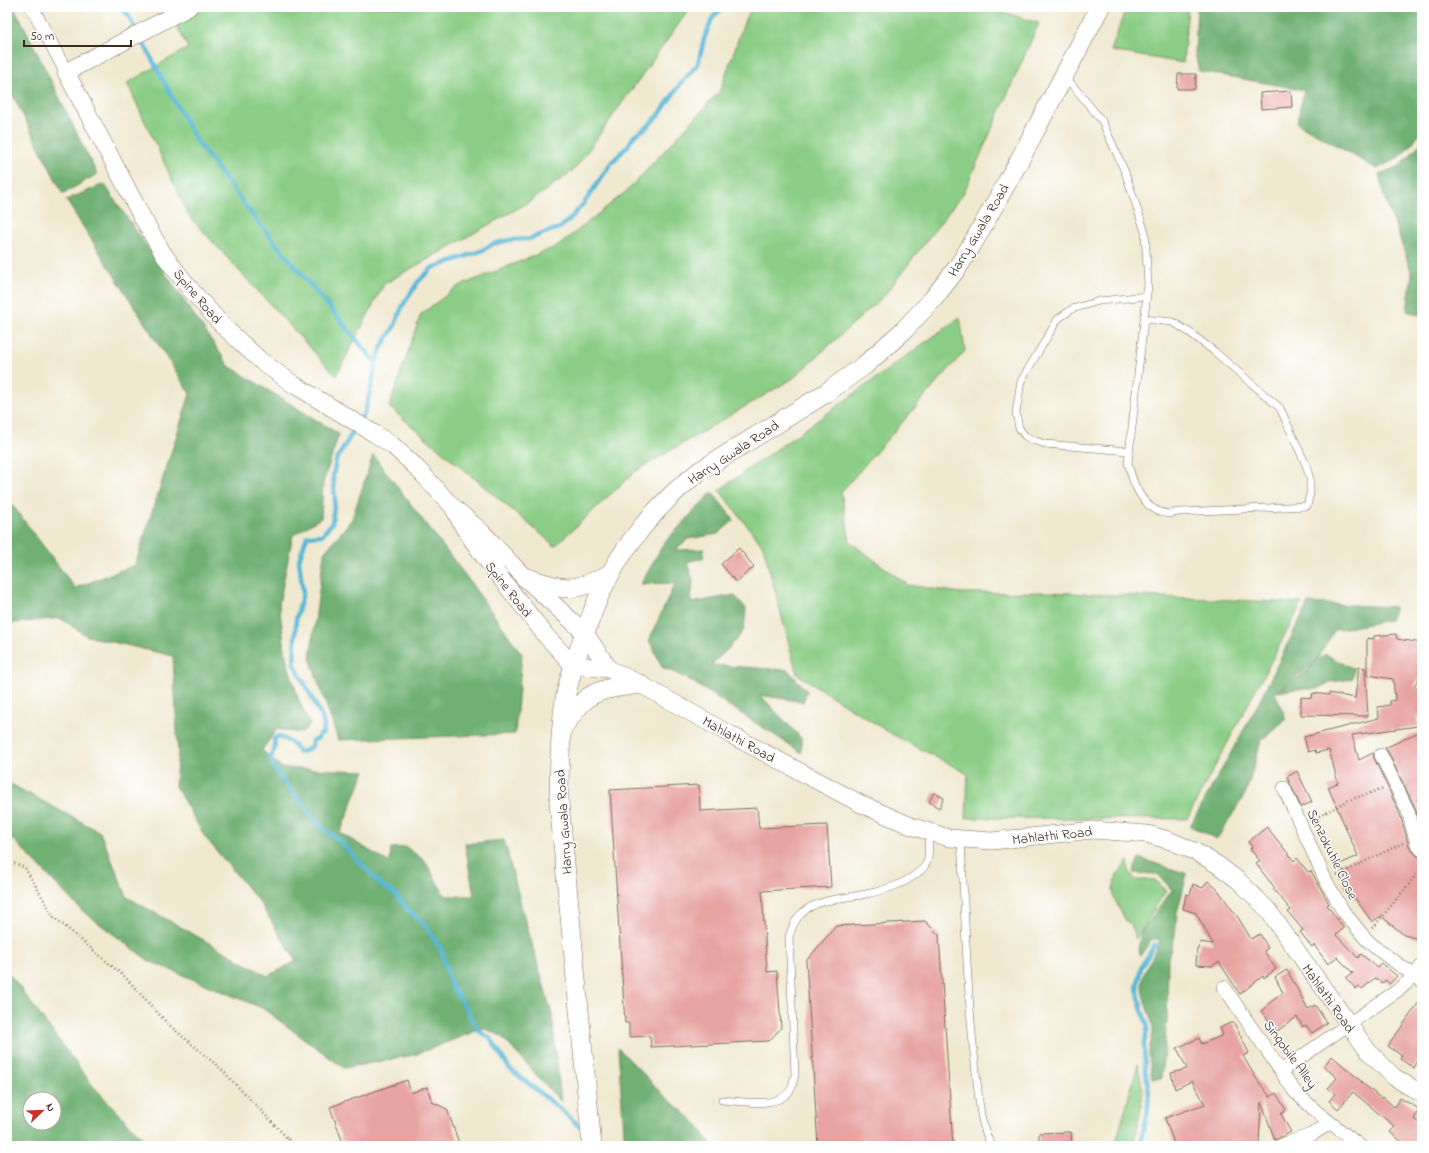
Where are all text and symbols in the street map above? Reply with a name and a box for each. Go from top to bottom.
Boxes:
scale bar [24,22,131,48]
text: 50 m [30,28,54,46]
street label: Harry Gwala Road [943,180,1016,282]
street label: Spine Road [168,265,226,329]
street label: Harry Gwala Road [684,416,784,492]
street label: Spine Road [479,557,537,623]
street label: Mahlathi Road [698,712,779,769]
street label: Harry Gwala Road [550,769,580,875]
street label: Senzokuhle Close [1301,806,1363,904]
street label: Mahlathi Road [1011,822,1093,851]
street label: Mahlathi Road [1296,960,1360,1038]
street label: Sinqobile Alley [1257,1016,1322,1094]
north arrow [22,1091,62,1131]
text: N [41,1101,59,1114]

